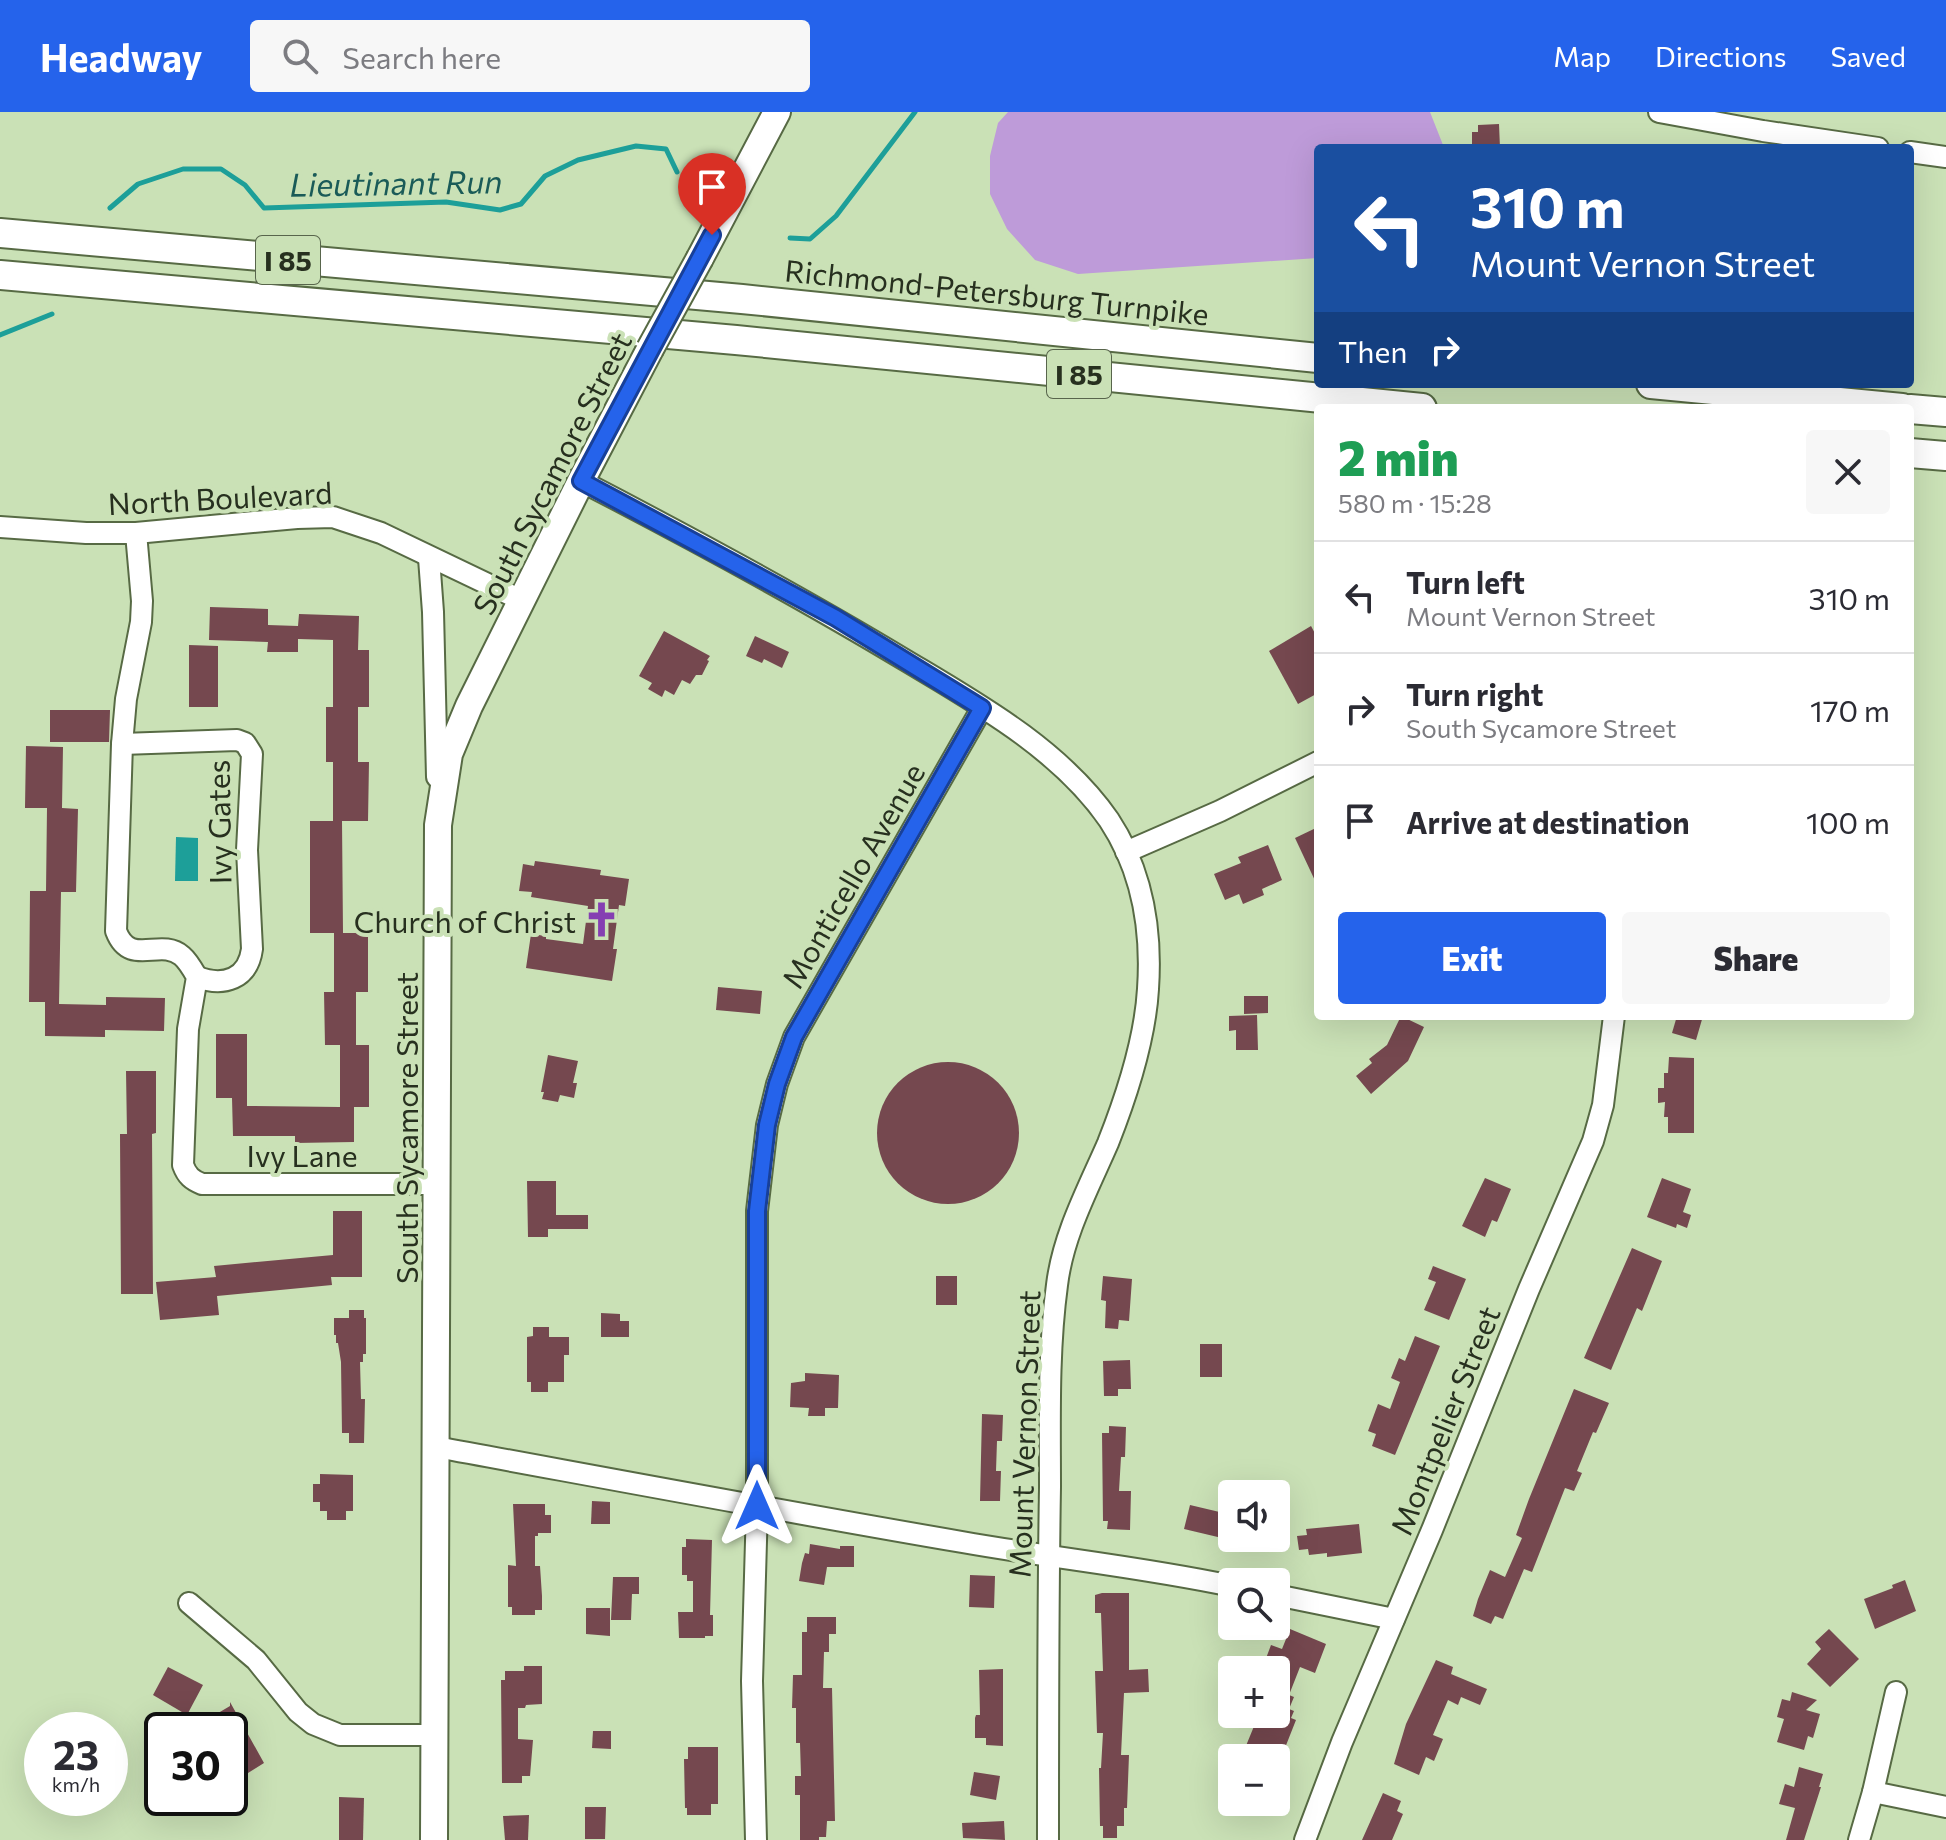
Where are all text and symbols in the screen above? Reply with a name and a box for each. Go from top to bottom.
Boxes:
search box [250,20,810,92]
text: Headway [40,33,202,80]
icon: search [278,34,322,78]
text: Search here [342,38,501,75]
text: Map [1553,39,1611,73]
text: Directions [1655,39,1786,73]
text: Saved [1830,39,1906,73]
pin [678,153,746,235]
water label: Lieutinant Run [289,160,503,204]
icon: arrive [690,165,734,209]
text: 310 m [1470,171,1625,240]
icon: left [1338,176,1442,280]
road number: I 85 [256,236,320,284]
text: Mount Vernon Street [1470,240,1815,284]
street label: Richmond-Petersburg Turnpike [783,250,1211,332]
street label: South Sycamore Street [464,326,638,620]
icon: right [1423,328,1467,372]
text: Then [1338,332,1407,369]
road number: I 85 [1047,350,1111,398]
text: 2 min [1338,427,1459,486]
button: close [1806,430,1890,514]
street label: North Boulevard [107,473,333,521]
text: 580 m · 15:28 [1338,487,1492,518]
text: Turn left [1406,563,1525,600]
icon: left [1338,575,1382,619]
text: 310 m [1809,579,1890,616]
text: Mount Vernon Street [1406,600,1655,631]
text: Turn right [1406,675,1543,712]
icon: right [1338,687,1382,731]
text: 170 m [1810,691,1890,728]
text: South Sycamore Street [1406,712,1676,743]
street label: Monticello Avenue [773,756,931,994]
street label: Ivy Gates [198,760,238,884]
icon: arrive [1338,799,1382,843]
text: Arrive at destination [1406,803,1690,840]
text: 100 m [1806,803,1890,840]
church icon: Church of Christ [583,901,621,939]
place label: Church of Christ [354,902,576,939]
button: Exit [1338,912,1606,1004]
button: Share [1622,912,1890,1004]
street label: South Sycamore Street [387,972,424,1284]
street label: Ivy Lane [247,1136,357,1173]
street label: Mount Vernon Street [999,1290,1047,1578]
street label: Montpelier Street [1381,1300,1507,1540]
position arrow [715,1464,799,1548]
map controls [1218,1480,1290,1816]
button: sound [1218,1480,1290,1552]
button: search [1218,1568,1290,1640]
button: + [1218,1656,1290,1728]
speed limit sign: 30 [144,1712,248,1816]
text: 23 [53,1729,99,1778]
button: − [1218,1744,1290,1816]
text: km/h [52,1772,100,1796]

